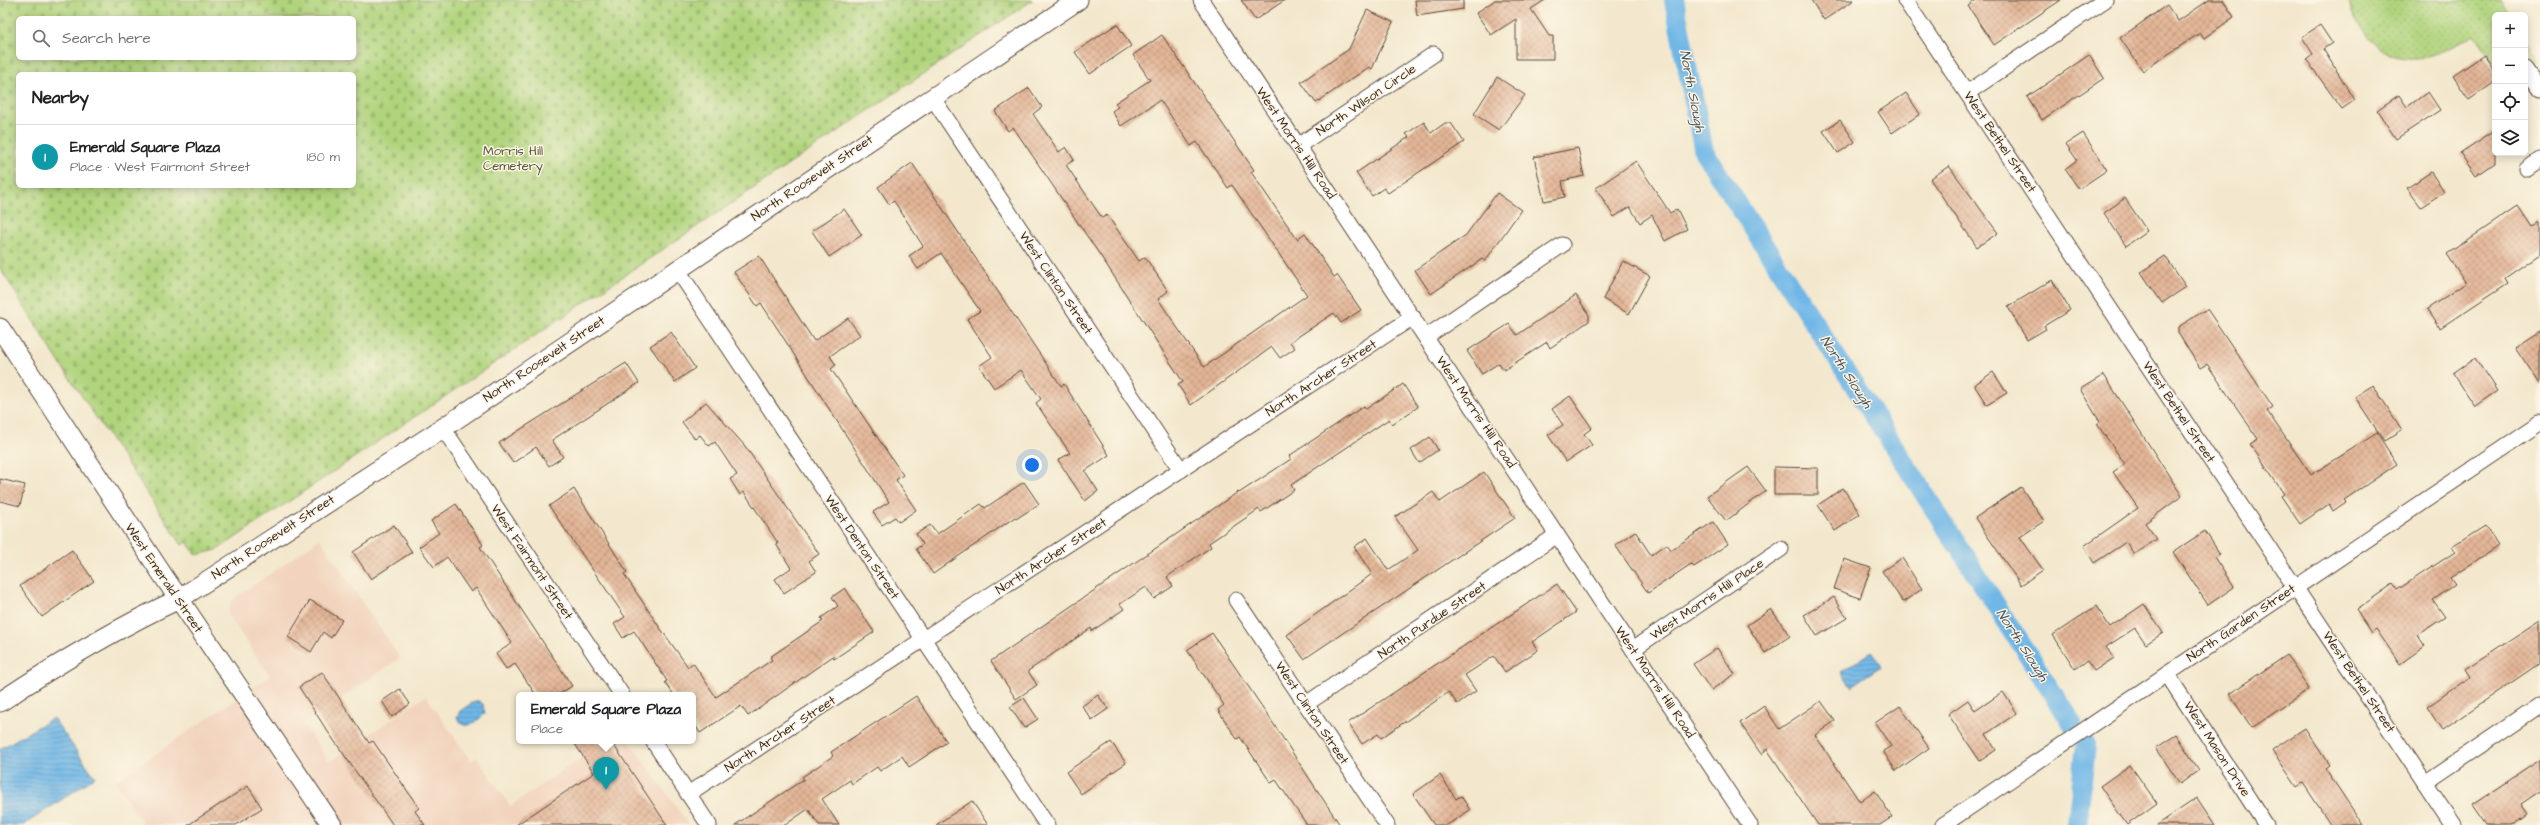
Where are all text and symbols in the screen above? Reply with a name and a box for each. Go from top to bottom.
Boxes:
map controls [2492,12,2528,156]
button: + [2492,12,2528,48]
search box [16,16,356,60]
icon: search [30,27,52,49]
text: Search here [62,28,151,49]
water label: North Slough [1674,48,1710,135]
button: − [2492,48,2528,84]
street label: North Wilson Circle [1312,60,1420,140]
street label: West Morris Hill Road [1252,84,1340,203]
button: locate [2492,84,2528,120]
text: Nearby [32,86,89,110]
street label: West Bethel Street [1959,88,2041,197]
button: layers [2492,120,2528,156]
street label: North Roosevelt Street [748,130,877,226]
text: Emerald Square Plaza [70,137,220,158]
park label: Morris Hill Cemetery [483,142,543,176]
text: 1 [44,148,46,166]
text: 180 m [306,148,340,166]
text: Place · West Fairmont Street [70,158,250,176]
street label: West Clinton Street [1015,228,1098,339]
street label: North Roosevelt Street [480,311,609,407]
water label: North Slough [1815,332,1878,413]
street label: North Archer Street [1262,335,1381,421]
street label: West Morris Hill Road [1432,353,1520,472]
street label: West Bethel Street [2138,358,2220,467]
your location [1022,455,1042,475]
street label: North Roosevelt Street [208,490,339,584]
street label: West Denton Street [820,491,904,603]
street label: West Fairmont Street [487,501,578,624]
street label: North Archer Street [992,513,1111,599]
street label: West Emerald Street [120,520,208,637]
street label: West Morris Hill Place [1647,554,1767,644]
street label: North Purdue Street [1374,577,1490,663]
street label: North Garden Street [2183,579,2300,666]
water label: North Slough [1991,605,2054,686]
street label: West Morris Hill Road [1611,623,1699,742]
street label: West Bethel Street [2318,628,2400,737]
street label: West Clinton Street [1271,658,1354,769]
street label: North Archer Street [721,691,840,777]
popup [516,692,696,744]
street label: West Mason Drive [2179,698,2255,800]
text: Emerald Square Plaza [531,699,681,720]
text: Place [531,720,563,738]
pin: 1 [593,757,619,790]

